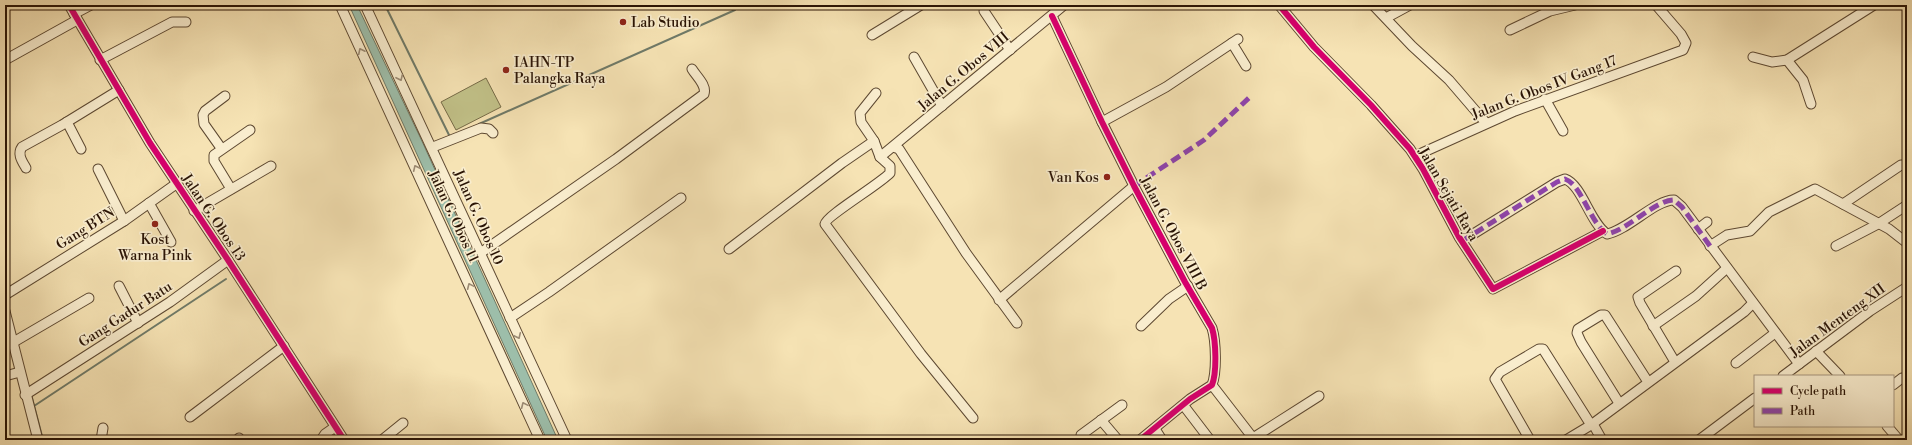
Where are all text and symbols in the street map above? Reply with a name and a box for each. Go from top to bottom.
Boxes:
place label: Lab Studio [631,14,700,32]
marker: Lab Studio [618,17,628,27]
street label: Jalan G. Obos VIII [914,28,1013,116]
one-way arrow [358,47,366,55]
street label: Jalan G. Obos IV Gang 17 [1468,52,1620,124]
place label: IAHN-TP Palangka Raya [514,54,606,88]
marker: IAHN-TP Palangka Raya [501,65,511,75]
one-way arrow [395,74,403,82]
street label: Jalan Sejati Raya [1413,143,1483,246]
one-way arrow [413,165,421,172]
street label: Jalan G. Obos 11 [423,166,482,266]
street label: Jalan G. Obos 10 [449,166,507,268]
place label: Van Kos [1047,169,1099,187]
street label: Jalan G. Obos 13 [177,170,249,265]
marker: Van Kos [1102,172,1112,182]
street label: Jalan G. Obos VIII B [1135,173,1211,293]
street label: Gang BTN [53,203,119,254]
marker: Kost Warna Pink [150,219,160,229]
place label: Kost Warna Pink [117,231,192,265]
street label: Gang Gadur Batu [75,278,176,352]
street label: Jalan Menteng XII [1785,280,1889,362]
one-way arrow [467,283,475,290]
one-way arrow [513,332,521,339]
legend [1754,375,1894,427]
text: Cycle path [1790,384,1846,399]
one-way arrow [521,401,529,409]
text: Path [1790,404,1815,419]

